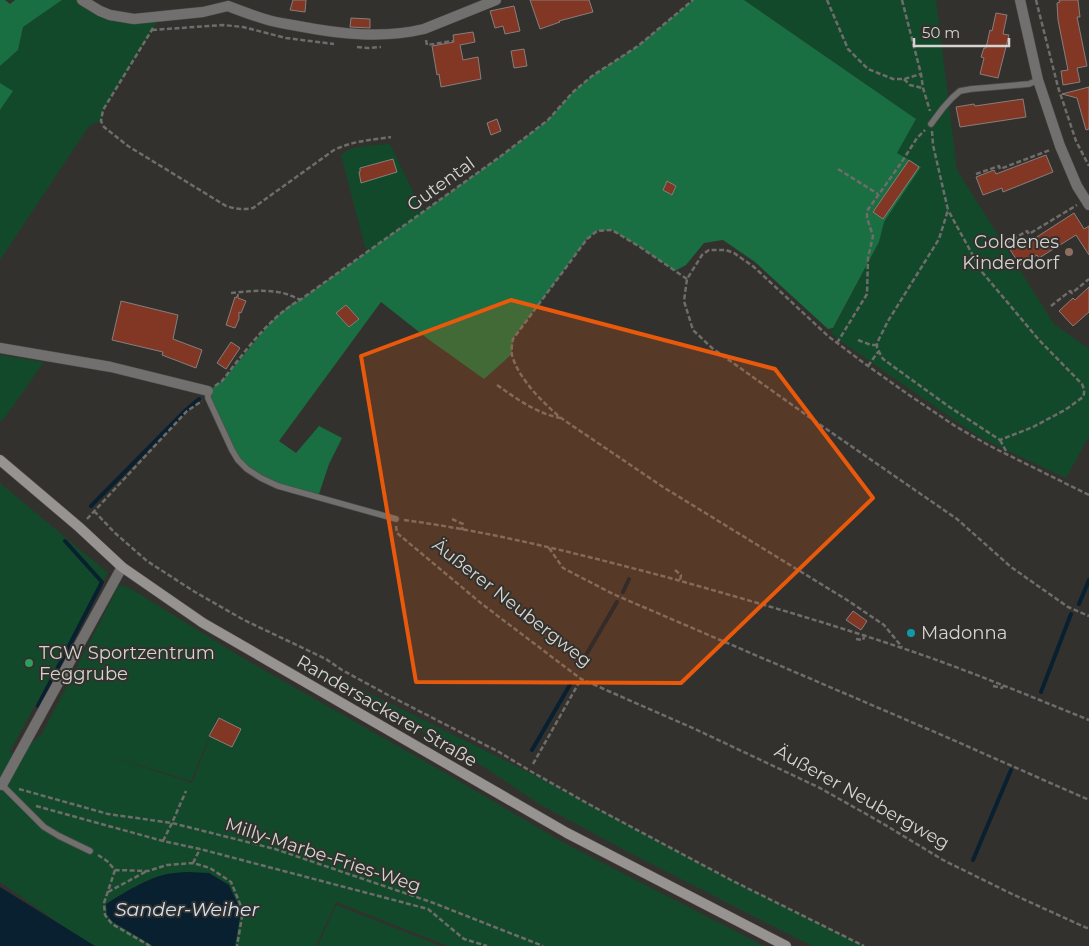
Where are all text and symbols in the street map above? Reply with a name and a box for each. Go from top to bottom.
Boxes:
scale bar [914,15,1009,47]
text: 50 m [922,23,960,42]
street label: Gutental [403,152,479,216]
place label: Goldenes Kinderdorf [962,231,1060,274]
marker: Goldenes Kinderdorf [1063,246,1075,258]
street label: Äußerer Neubergweg [428,534,596,672]
place label: Madonna [921,622,1007,644]
marker: Madonna [905,627,917,639]
place label: TGW Sportzentrum Feggrube [39,642,215,685]
street label: Randersackerer Straße [293,650,481,772]
marker: TGW Sportzentrum Feggrube [23,657,35,669]
street label: Äußerer Neubergweg [771,740,953,854]
street label: Milly-Marbe-Fries-Weg [222,813,424,897]
water label: Sander-Weiher [115,898,259,921]

